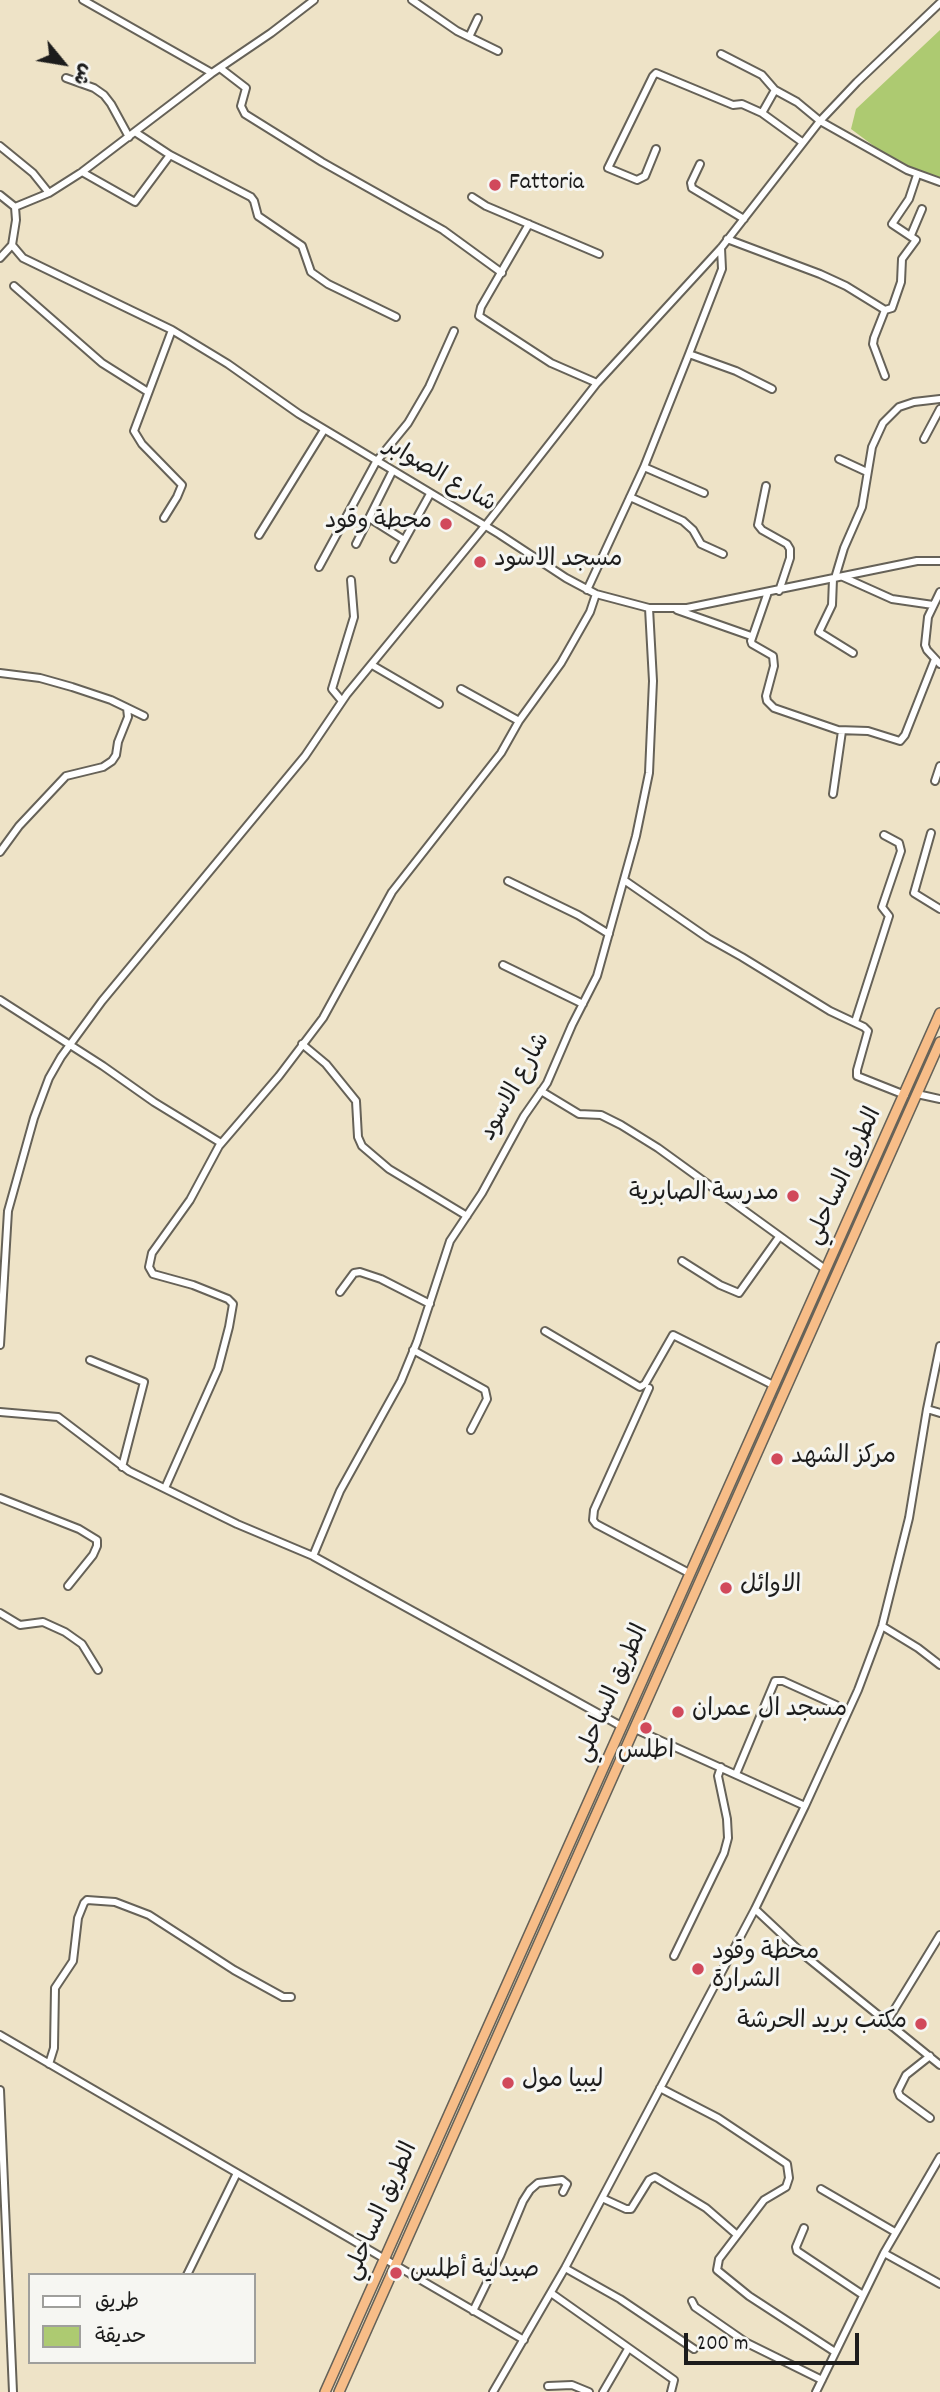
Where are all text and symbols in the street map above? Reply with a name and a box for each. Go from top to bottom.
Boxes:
north arrow [28,28,98,98]
text: ش [65,58,99,90]
place label: Fattoria [509,171,584,199]
marker: Fattoria [487,177,503,193]
street label: شارع الصوابر [378,433,500,521]
place label: محطة وقود [325,510,432,538]
marker: محطة وقود [438,516,454,532]
place label: مسجد الاسود [494,548,623,576]
marker: مسجد الاسود [472,554,488,570]
street label: شارع الاسود [476,1029,558,1147]
street label: الطريق الساحلي [802,1104,890,1250]
place label: مدرسة الصابرية [629,1182,779,1210]
marker: مدرسة الصابرية [785,1188,801,1204]
place label: مركز الشهد [791,1445,896,1473]
marker: مركز الشهد [769,1451,785,1467]
place label: الاوائل [740,1574,801,1602]
marker: الاوائل [718,1580,734,1596]
street label: الطريق الساحلي [571,1621,657,1767]
place label: مسجد ال عمران [692,1698,847,1726]
marker: مسجد ال عمران [670,1704,686,1720]
marker: اطلس [638,1720,654,1736]
place label: اطلس [618,1740,674,1768]
place label: محطة وقود الشرارة [712,1941,819,1997]
marker: محطة وقود الشرارة [690,1961,706,1977]
place label: مكتب بريد الحرشة [737,2010,907,2038]
marker: مكتب بريد الحرشة [913,2016,929,2032]
place label: ليبيا مول [522,2069,603,2097]
marker: ليبيا مول [500,2075,516,2091]
street label: الطريق الساحلي [340,2139,426,2285]
place label: صيدلية أطلس [410,2259,539,2287]
marker: صيدلية أطلس [388,2265,404,2281]
legend [28,2273,256,2364]
text: طريق [95,2288,139,2318]
scale bar [688,2318,863,2362]
text: حديقة [95,2323,146,2353]
text: 200 m [697,2330,748,2360]

